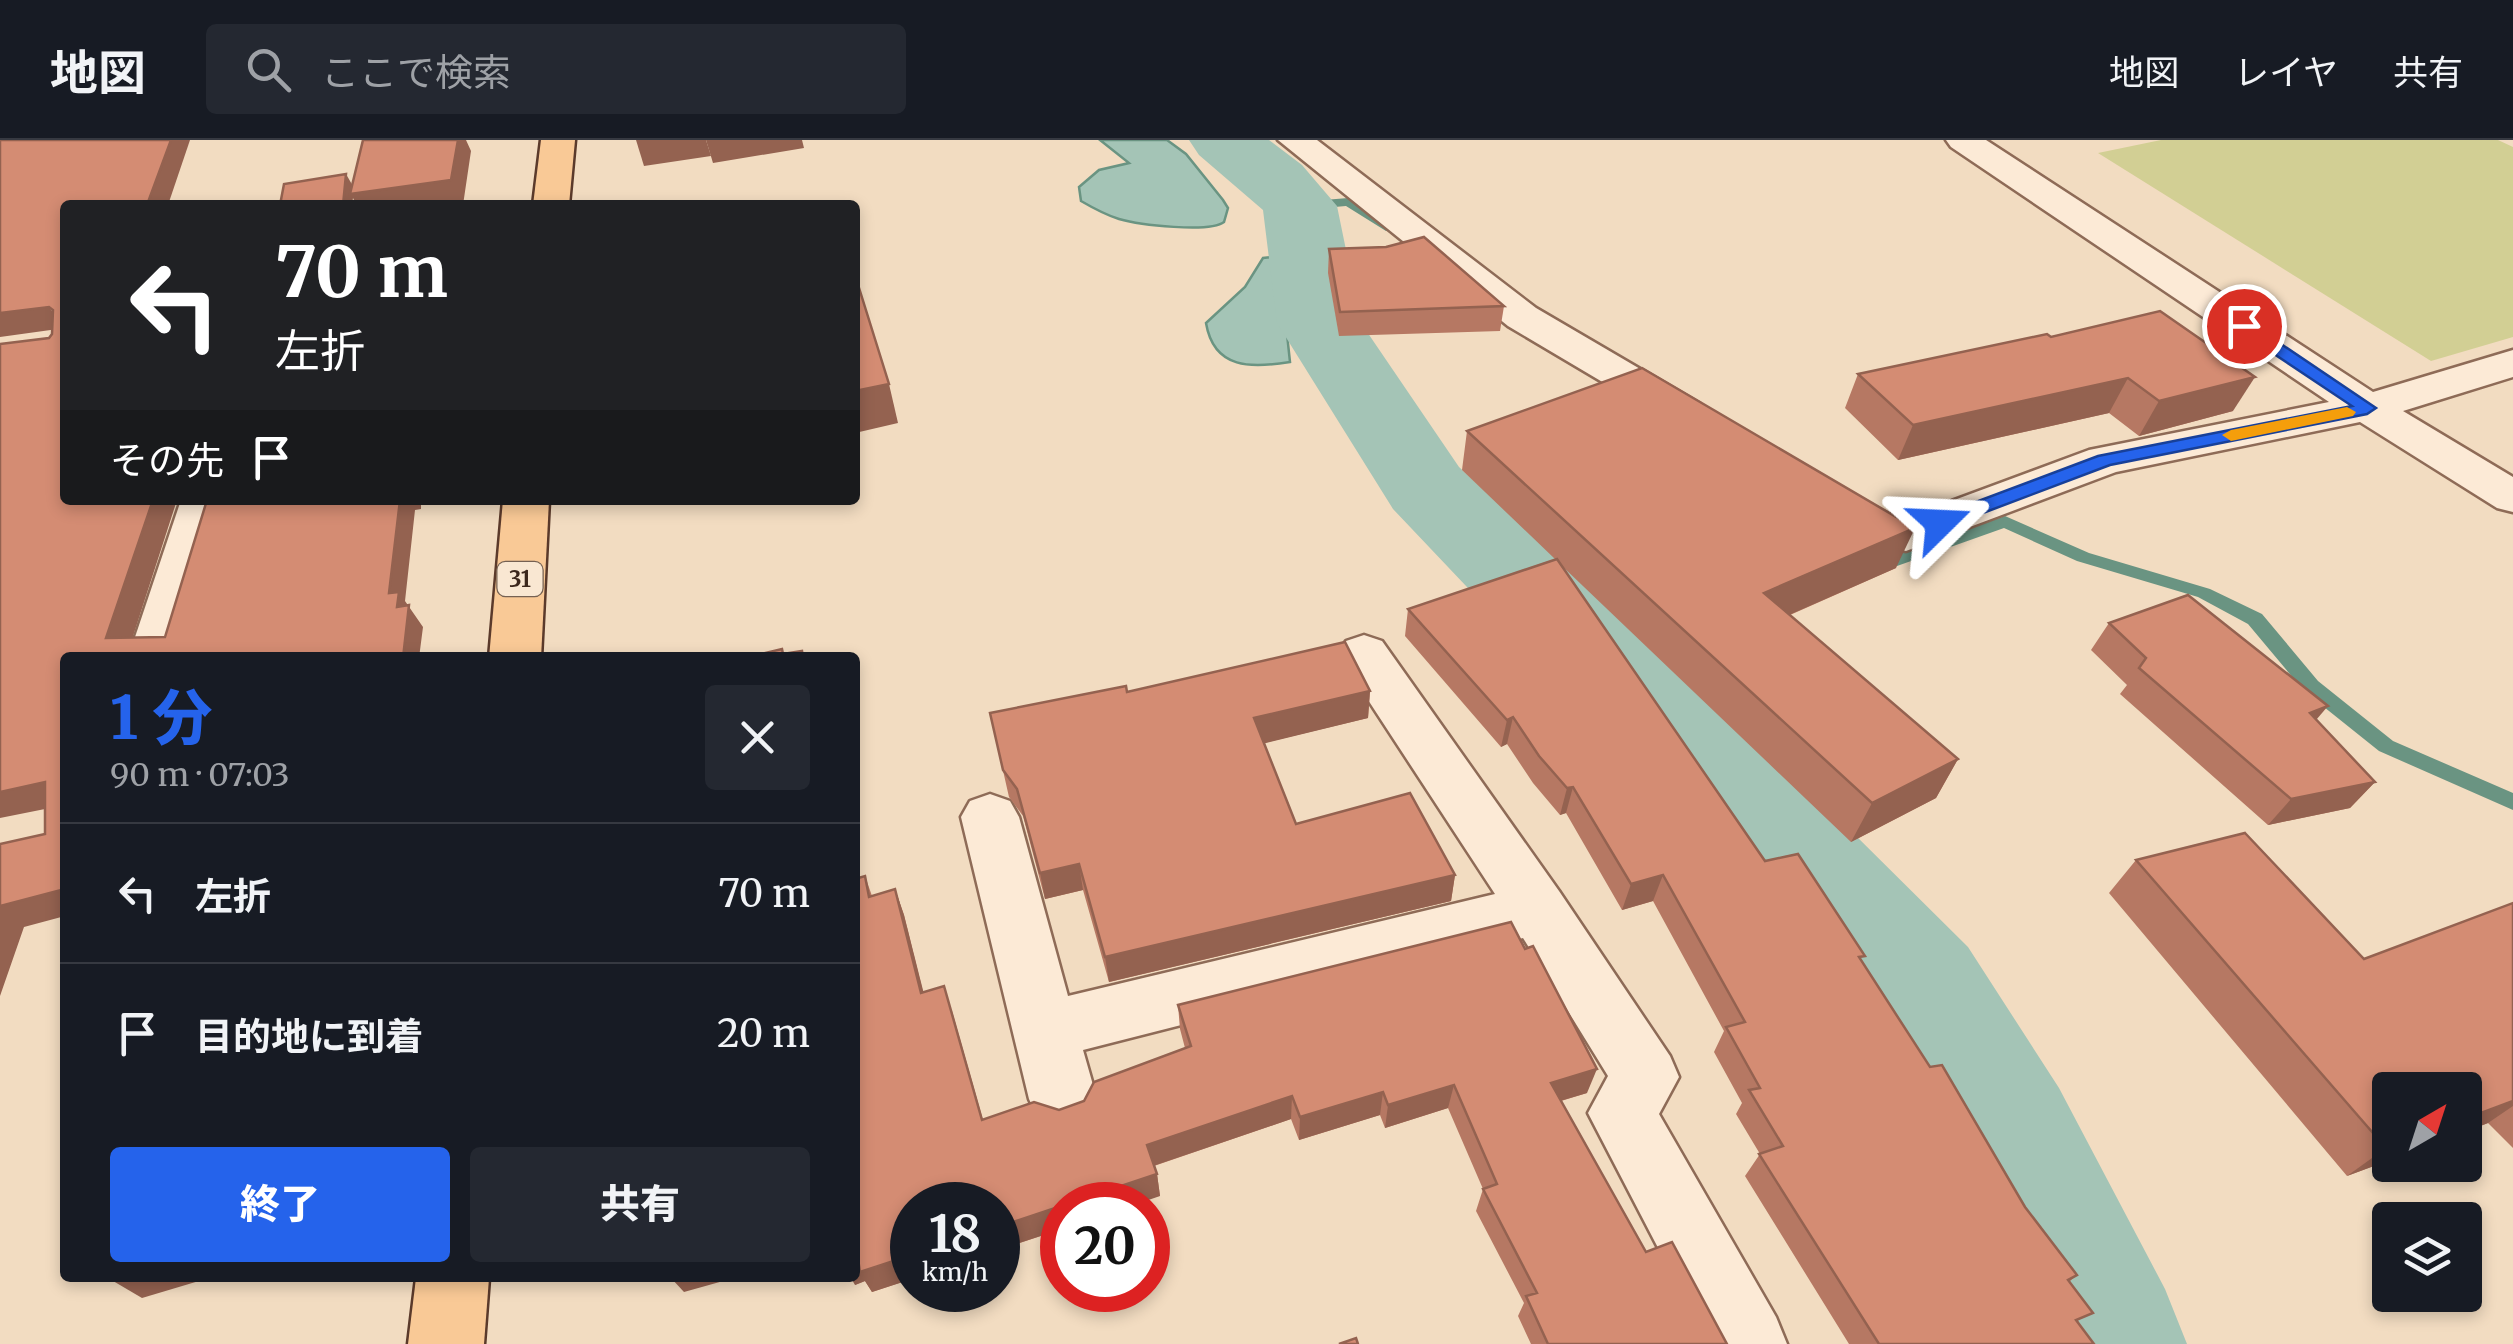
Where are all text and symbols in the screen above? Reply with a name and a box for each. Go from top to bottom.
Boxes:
search box [206,24,906,114]
icon: search [241,42,296,97]
text: 地図 [50,43,146,103]
text: ここで検索 [321,49,511,96]
text: 地図 [2109,51,2179,95]
text: レイヤ [2234,51,2338,95]
text: 共有 [2393,51,2463,95]
text: 70 m [275,228,448,316]
icon: left [110,240,240,370]
pin [2202,284,2287,369]
icon: arrive [2217,299,2272,354]
text: 左折 [275,323,365,379]
icon: arrive [244,430,299,485]
text: その先 [110,437,224,484]
position arrow [1888,471,1992,575]
road number: 31 [498,562,542,596]
text: 1 分 [110,680,212,755]
button: close [705,685,810,790]
text: 90 m · 07:03 [110,755,290,795]
icon: left [110,866,165,921]
text: 70 m [718,870,810,917]
text: 左折 [195,873,271,920]
icon: arrive [110,1006,165,1061]
text: 20 m [717,1010,810,1057]
text: 目的地に到着 [195,1013,423,1060]
north arrow [2372,1072,2482,1182]
map controls [2372,1072,2482,1312]
button: 終了 [110,1147,450,1262]
button: 共有 [470,1147,810,1262]
speed limit sign: 20 [1040,1182,1170,1312]
button: layers [2372,1202,2482,1312]
text: 18 [929,1203,981,1266]
text: km/h [922,1256,988,1288]

